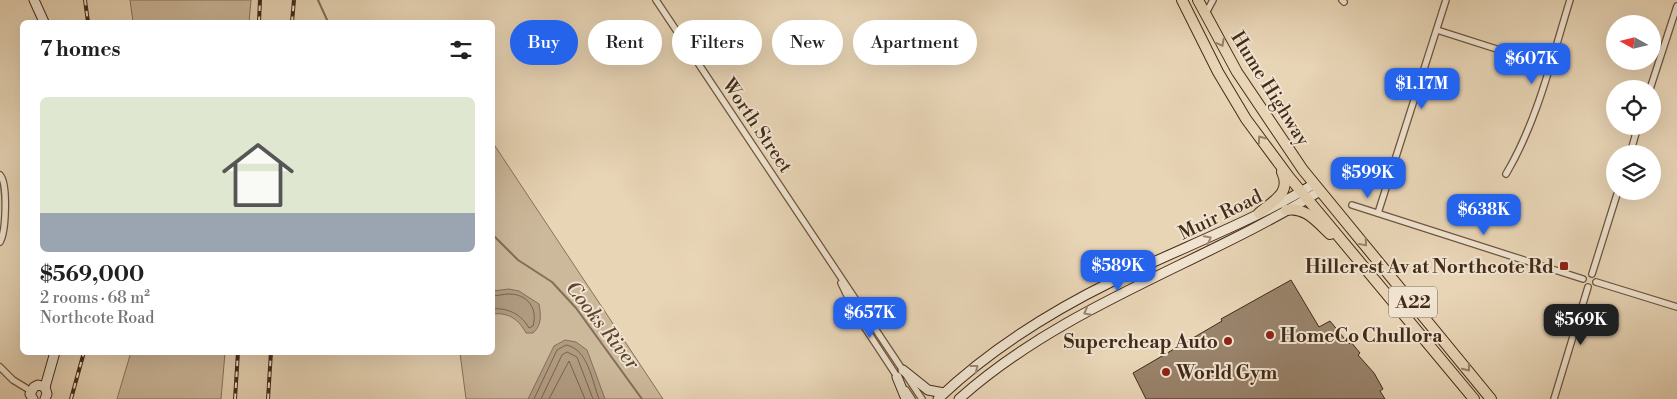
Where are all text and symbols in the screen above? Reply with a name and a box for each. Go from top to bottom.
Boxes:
north arrow [1606,15,1661,70]
map controls [1606,15,1661,200]
chip: Buy [510,20,578,65]
chip: Rent [588,20,662,65]
chip: Filters [672,20,762,65]
chip: New [772,20,843,65]
chip: Apartment [853,20,977,65]
street label: Hume Highway [1225,27,1315,151]
icon: filters [447,36,475,64]
text: 7 homes [40,37,121,63]
one-way arrow [1215,37,1225,46]
pin: $607K [1497,42,1567,85]
text: $607K [1505,49,1559,69]
pin: $1.17M [1381,68,1463,110]
street label: Worth Street [716,73,798,178]
text: $1.17M [1396,74,1448,94]
button: locate [1606,80,1661,135]
icon: home [213,130,303,220]
one-way arrow [1258,135,1267,145]
button: layers [1606,145,1661,200]
pin: $599K [1333,156,1403,199]
text: $599K [1342,163,1394,183]
street label: Muir Road [1175,184,1266,245]
pin: $638K [1449,194,1519,236]
text: $638K [1458,200,1510,220]
one-way arrow [1203,235,1212,245]
one-way arrow [1358,237,1367,246]
pin: $589K [1083,250,1153,292]
place label: Hillcrest Av at Northcote Rd [1305,255,1554,279]
text: $589K [1092,256,1144,276]
marker: Hillcrest Av at Northcote Rd [1558,260,1570,272]
text: $569,000 [40,262,144,288]
water label: Cooks River [560,277,644,375]
road number: A22 [1389,286,1437,318]
text: 2 rooms · 68 m² [40,288,150,308]
pin: $657K [835,296,905,339]
text: $657K [844,303,896,323]
pin: $569K [1546,304,1616,346]
one-way arrow [1083,306,1092,316]
text: Northcote Road [40,308,154,328]
text: $569K [1555,310,1607,330]
place label: HomeCo Chullora [1280,324,1443,348]
marker: HomeCo Chullora [1264,329,1276,341]
place label: Supercheap Auto [1063,330,1218,354]
marker: Supercheap Auto [1222,335,1234,347]
place label: World Gym [1175,361,1277,385]
one-way arrow [1462,363,1471,372]
one-way arrow [969,365,979,374]
marker: World Gym [1160,366,1172,378]

